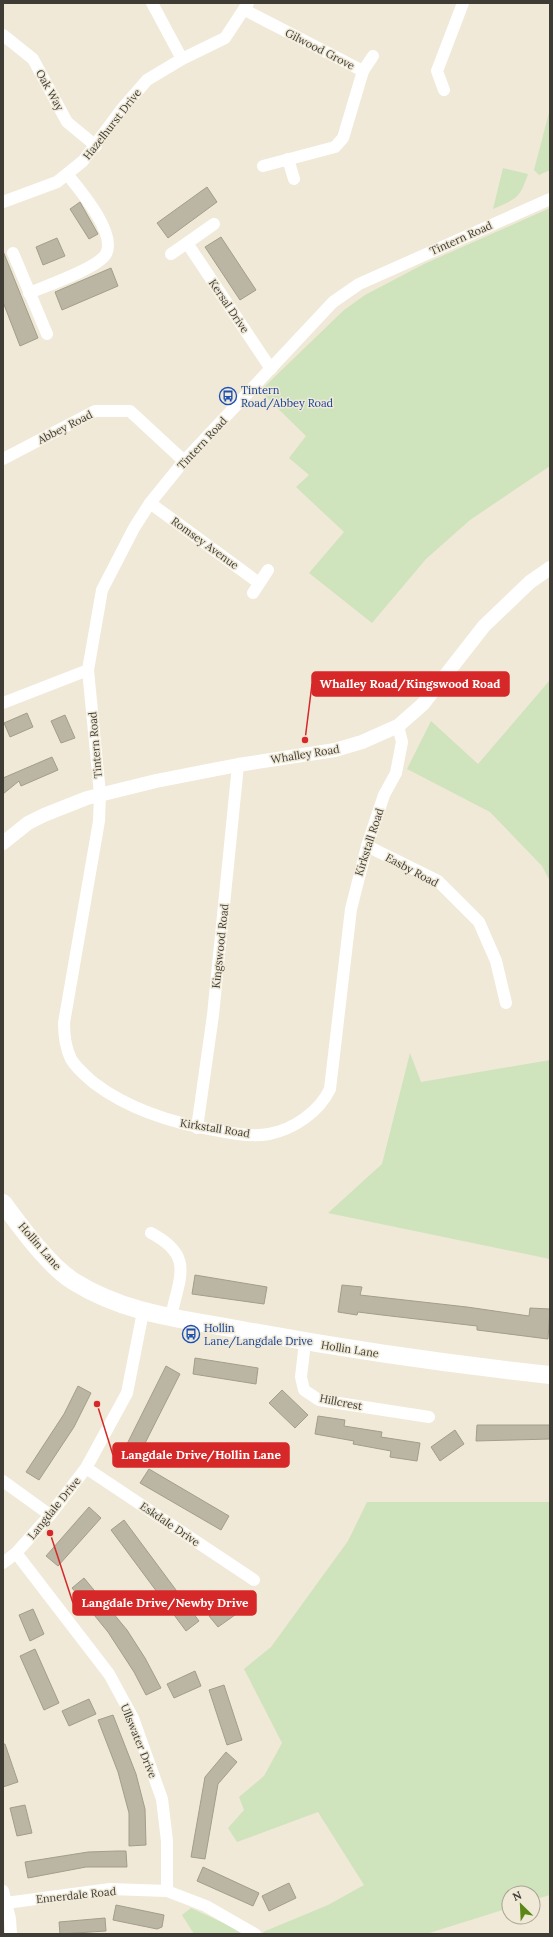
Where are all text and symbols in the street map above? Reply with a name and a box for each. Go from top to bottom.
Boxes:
street label: Gilwood Grove [283,25,357,73]
street label: Oak Way [33,67,67,113]
street label: Hazelhurst Drive [80,86,144,162]
street label: Tintern Road [428,218,495,258]
street label: Kersal Drive [206,276,252,336]
place label: Tintern Road/Abbey Road [241,383,334,411]
bus stop icon: Tintern Road/Abbey Road [218,386,238,406]
street label: Abbey Road [34,407,95,447]
street label: Tintern Road [174,413,230,472]
street label: Romsey Avenue [168,514,242,572]
callout: Whalley Road/Kingswood Road [312,672,509,696]
text: Whalley Road/Kingswood Road [320,676,500,692]
street label: Tintern Road [85,711,105,779]
street label: Whalley Road [270,742,341,766]
street label: Kirkstall Road [351,806,387,878]
street label: Easby Road [383,850,441,890]
street label: Kingswood Road [209,903,231,989]
street label: Kirkstall Road [179,1116,251,1141]
street label: Hollin Lane [16,1219,64,1273]
place label: Hollin Lane/Langdale Drive [204,1321,313,1349]
bus stop icon: Hollin Lane/Langdale Drive [181,1324,201,1344]
street label: Hollin Lane [320,1338,380,1360]
street label: Hillcrest [318,1391,364,1413]
callout: Langdale Drive/Hollin Lane [113,1443,289,1467]
text: Langdale Drive/Hollin Lane [121,1447,281,1463]
street label: Langdale Drive [24,1474,84,1542]
street label: Eskdale Drive [137,1499,203,1549]
callout: Langdale Drive/Newby Drive [73,1591,256,1615]
text: Langdale Drive/Newby Drive [82,1595,249,1611]
street label: Ullswater Drive [118,1702,160,1780]
street label: Ennerdale Road [35,1884,117,1906]
north arrow [501,1885,541,1925]
text: N [510,1888,524,1904]

